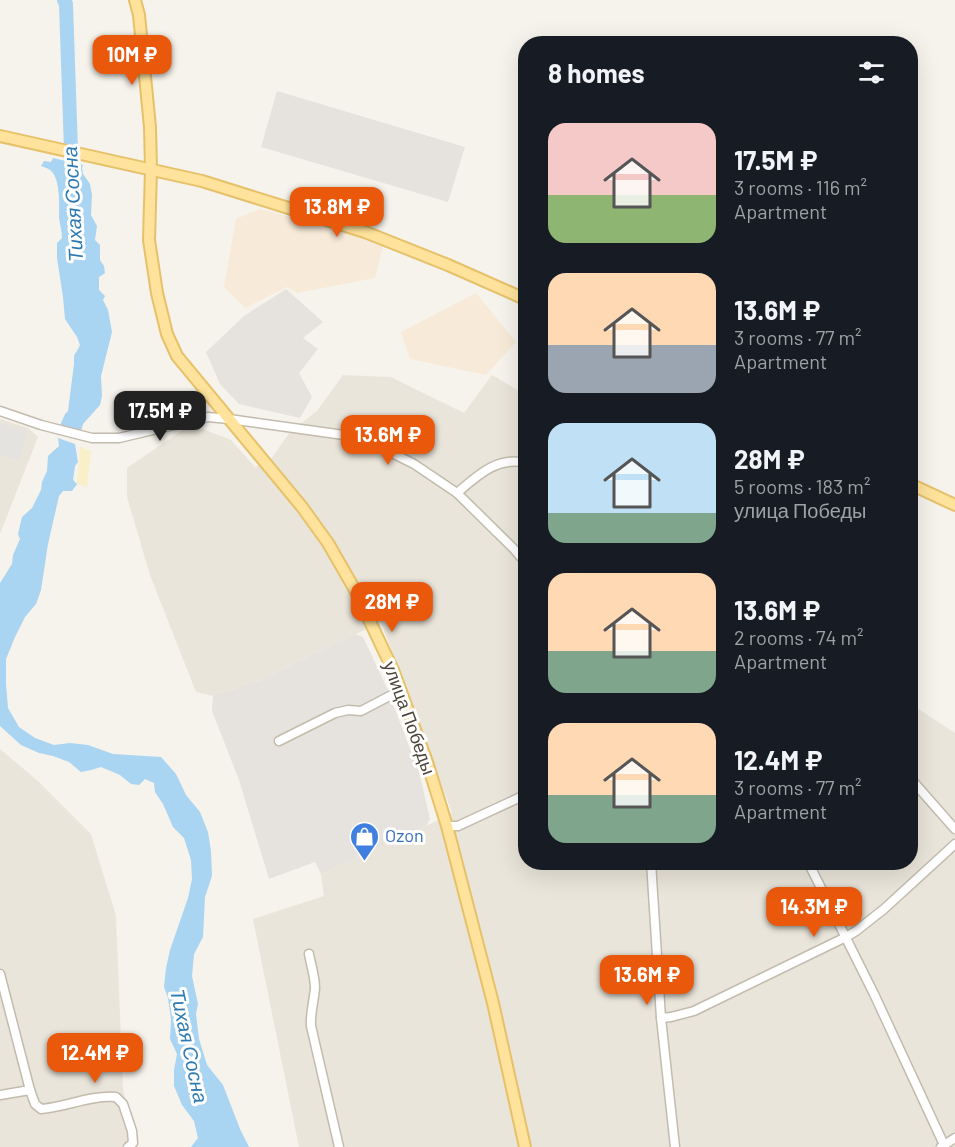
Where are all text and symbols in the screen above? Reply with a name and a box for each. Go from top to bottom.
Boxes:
pin: 10M ₽ [90,35,174,86]
text: 10M ₽ [107,42,157,66]
icon: filters [855,56,888,89]
text: 8 homes [548,57,645,88]
text: 17.5M ₽ [734,144,817,175]
water label: Тихая Сосна [57,146,87,263]
icon: home [596,147,668,219]
text: 3 rooms · 116 m² [734,175,867,199]
pin: 13.8M ₽ [282,187,392,238]
text: 13.8M ₽ [304,194,370,218]
text: Apartment [734,199,827,223]
text: 13.6M ₽ [734,294,820,325]
icon: home [596,297,668,369]
text: 3 rooms · 77 m² [734,325,862,349]
text: Apartment [734,349,827,373]
pin: 17.5M ₽ [105,391,215,442]
text: 17.5M ₽ [128,398,192,422]
pin: 13.6M ₽ [333,415,443,466]
text: 13.6M ₽ [355,422,421,446]
text: 28M ₽ [734,443,805,474]
icon: home [596,447,668,519]
text: 5 rooms · 183 m² [734,474,870,498]
text: улица Победы [734,498,866,522]
pin: 28M ₽ [350,582,434,633]
text: 28M ₽ [365,589,419,613]
text: 13.6M ₽ [734,594,820,625]
icon: home [596,597,668,669]
text: 2 rooms · 74 m² [734,625,864,649]
text: Apartment [734,649,827,673]
street label: улица Победы [379,658,441,777]
text: 12.4M ₽ [734,744,823,775]
icon: home [596,747,668,819]
text: 3 rooms · 77 m² [734,775,862,799]
text: Apartment [734,799,827,823]
shop icon: Ozon [348,820,380,862]
place label: Ozon [385,824,424,846]
pin: 14.3M ₽ [759,887,869,938]
text: 14.3M ₽ [780,894,848,918]
pin: 13.6M ₽ [592,955,702,1006]
text: 13.6M ₽ [614,962,680,986]
water label: Тихая Сосна [166,987,214,1105]
pin: 12.4M ₽ [40,1033,150,1084]
text: 12.4M ₽ [61,1040,129,1064]

